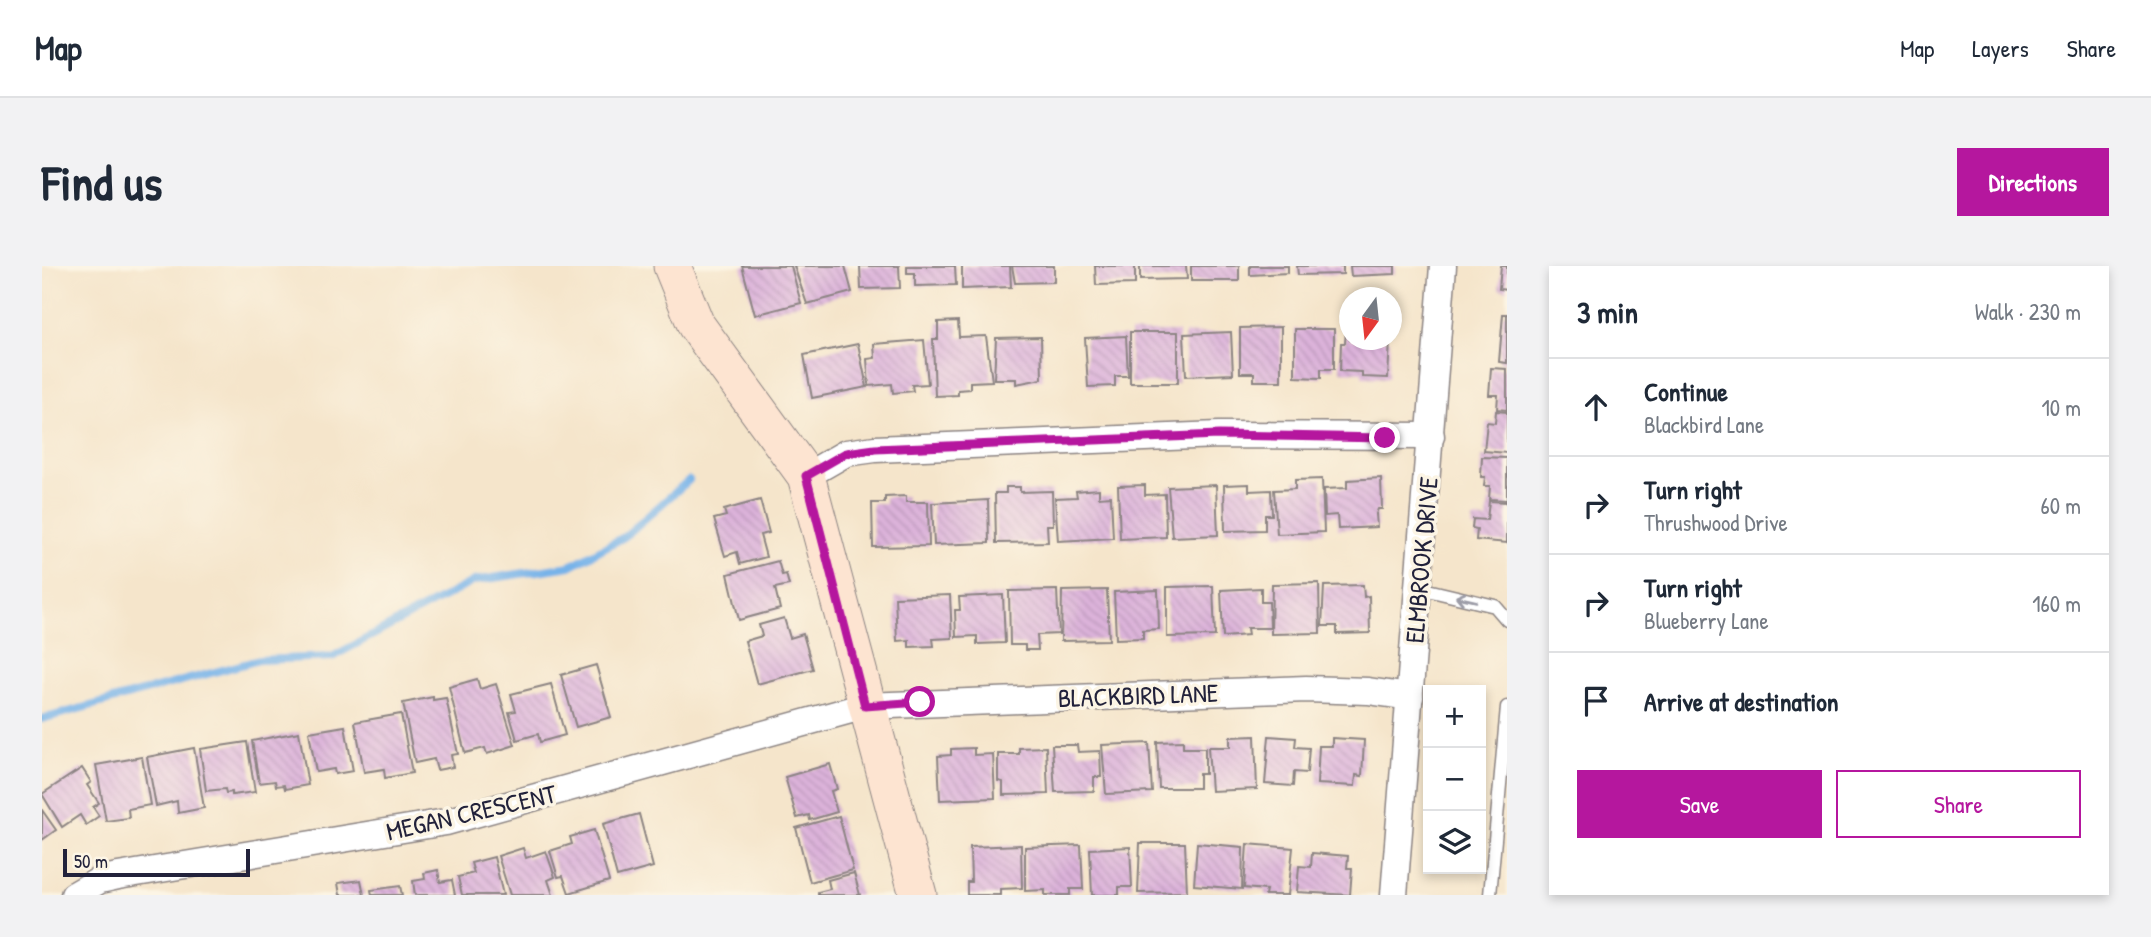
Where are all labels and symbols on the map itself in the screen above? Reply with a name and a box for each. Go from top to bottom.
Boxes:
north arrow [1339,287,1402,350]
route end [1369,422,1400,453]
street label: ELMBROOK DRIVE [1396,475,1446,644]
one-way arrow [1455,592,1478,605]
street label: BLACKBIRD LANE [1057,675,1219,715]
route start [904,686,935,717]
street label: MEGAN CRESCENT [383,775,560,849]
scale bar [63,846,250,878]

